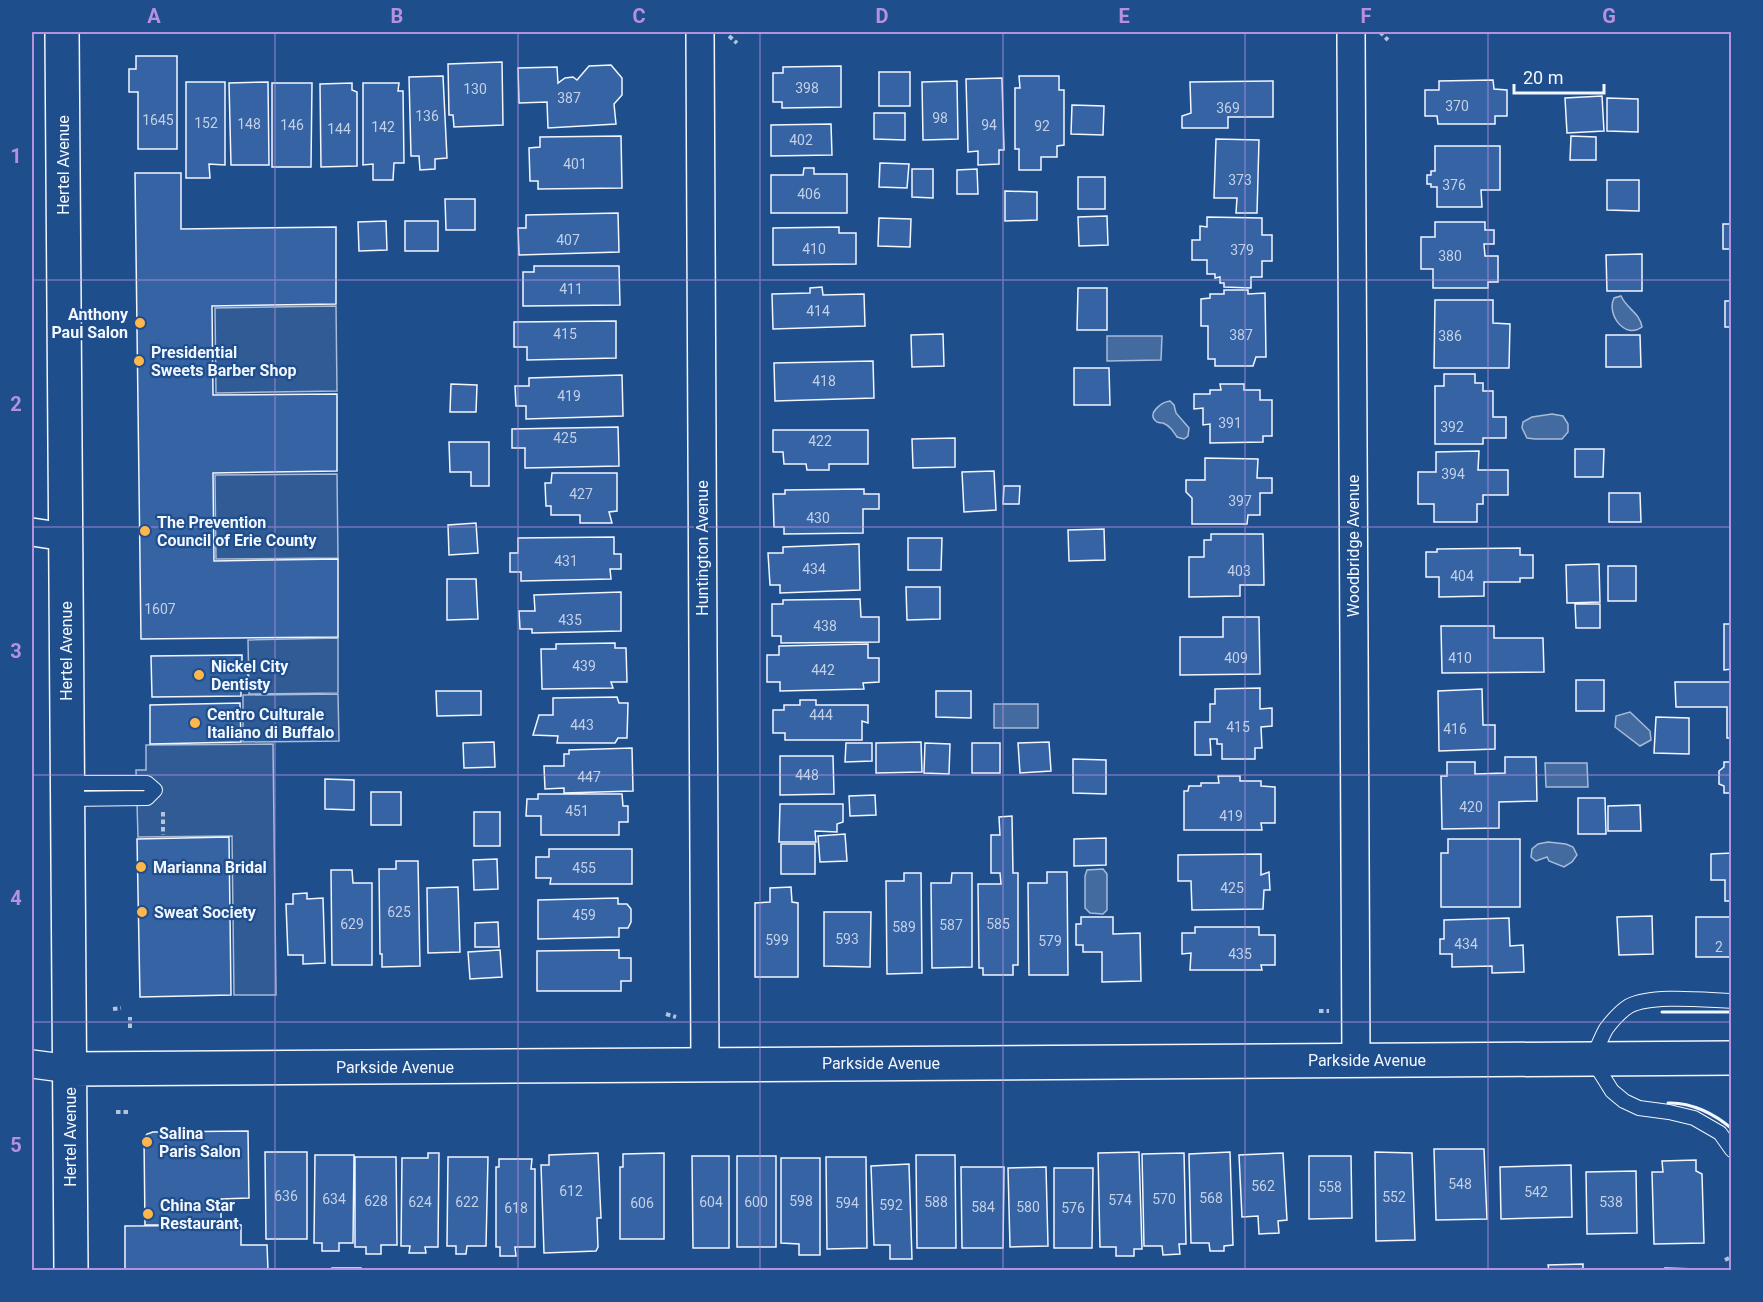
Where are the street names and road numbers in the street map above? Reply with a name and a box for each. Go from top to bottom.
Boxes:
street label: Hertel Avenue [54,115,73,215]
street label: Woodbridge Avenue [1344,475,1363,617]
street label: Huntington Avenue [693,480,712,616]
street label: Hertel Avenue [57,601,76,701]
street label: Parkside Avenue [1308,1051,1426,1070]
street label: Parkside Avenue [822,1054,940,1073]
street label: Parkside Avenue [336,1058,454,1077]
street label: Hertel Avenue [61,1087,80,1187]

